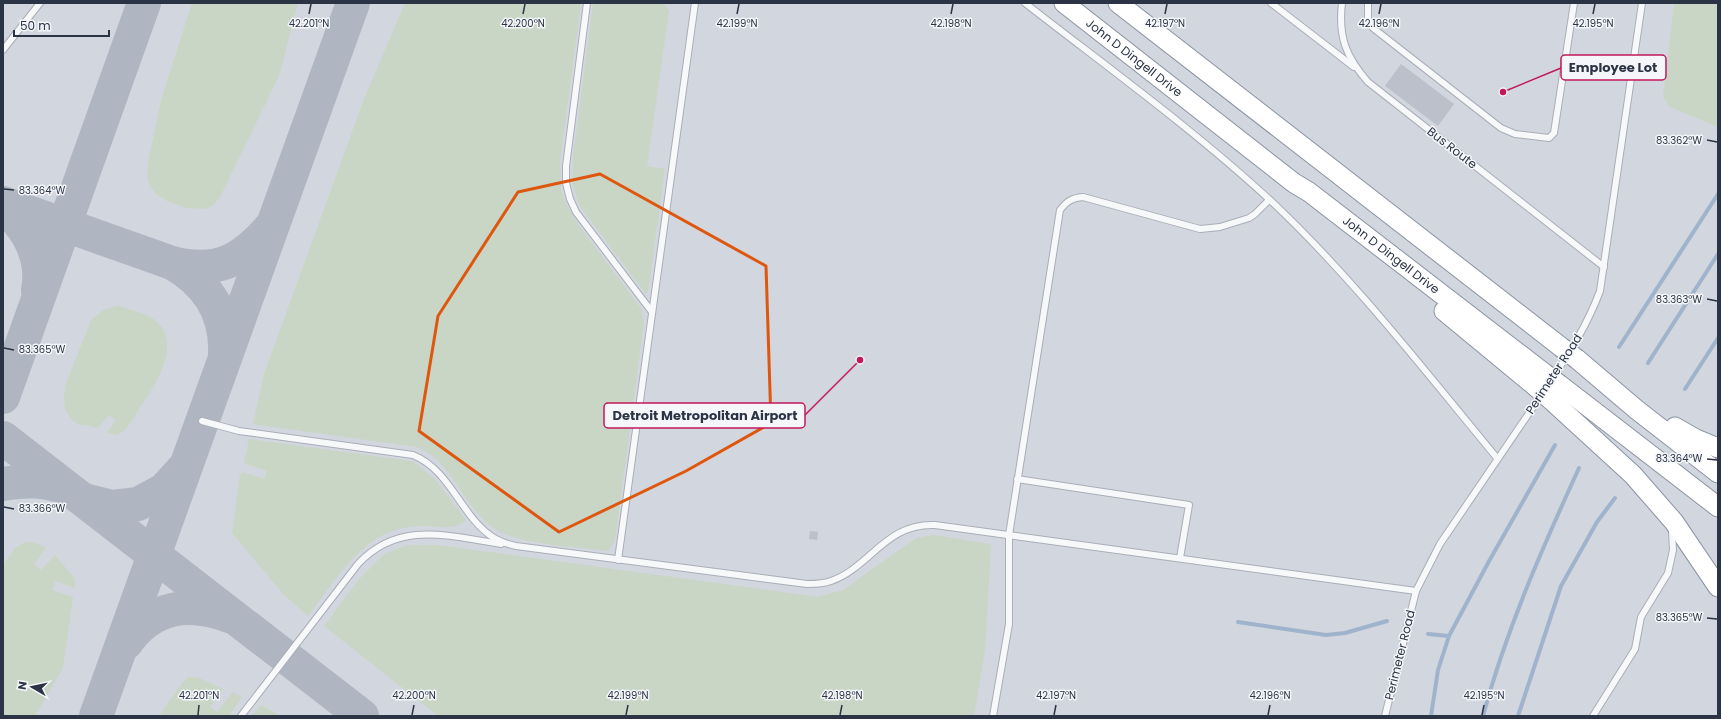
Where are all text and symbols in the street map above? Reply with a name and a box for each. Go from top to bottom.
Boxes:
scale bar [14,12,109,38]
street label: John D Dingell Drive [1083,14,1186,101]
text: 42.201°N [289,16,329,31]
text: 42.200°N [501,16,545,31]
text: 42.199°N [716,16,758,31]
text: 42.198°N [930,16,972,31]
text: 42.197°N [1145,16,1185,31]
text: 42.196°N [1358,16,1400,31]
text: 42.195°N [1572,16,1614,31]
text: 50 m [20,17,51,34]
callout: Employee Lot [1561,55,1666,80]
text: Employee Lot [1569,58,1657,77]
street label: Bus Route [1424,123,1481,172]
text: 83.362°W [1656,133,1702,148]
text: 83.364°W [19,183,66,198]
street label: John D Dingell Drive [1339,212,1443,298]
text: 83.363°W [1656,292,1702,307]
street label: Perimeter Road [1521,330,1586,417]
text: 83.365°W [19,342,66,357]
callout: Detroit Metropolitan Airport [604,403,805,428]
text: Detroit Metropolitan Airport [613,406,797,425]
text: 83.364°W [1656,451,1703,466]
text: 83.366°W [19,501,66,516]
street label: Perimeter Road [1380,608,1419,702]
text: 83.365°W [1656,610,1703,625]
north arrow [12,667,52,707]
text: N [14,680,31,691]
text: 42.201°N [179,688,219,703]
text: 42.200°N [392,688,436,703]
text: 42.199°N [607,688,649,703]
text: 42.198°N [821,688,863,703]
text: 42.197°N [1036,688,1076,703]
text: 42.196°N [1249,688,1291,703]
text: 42.195°N [1463,688,1505,703]

